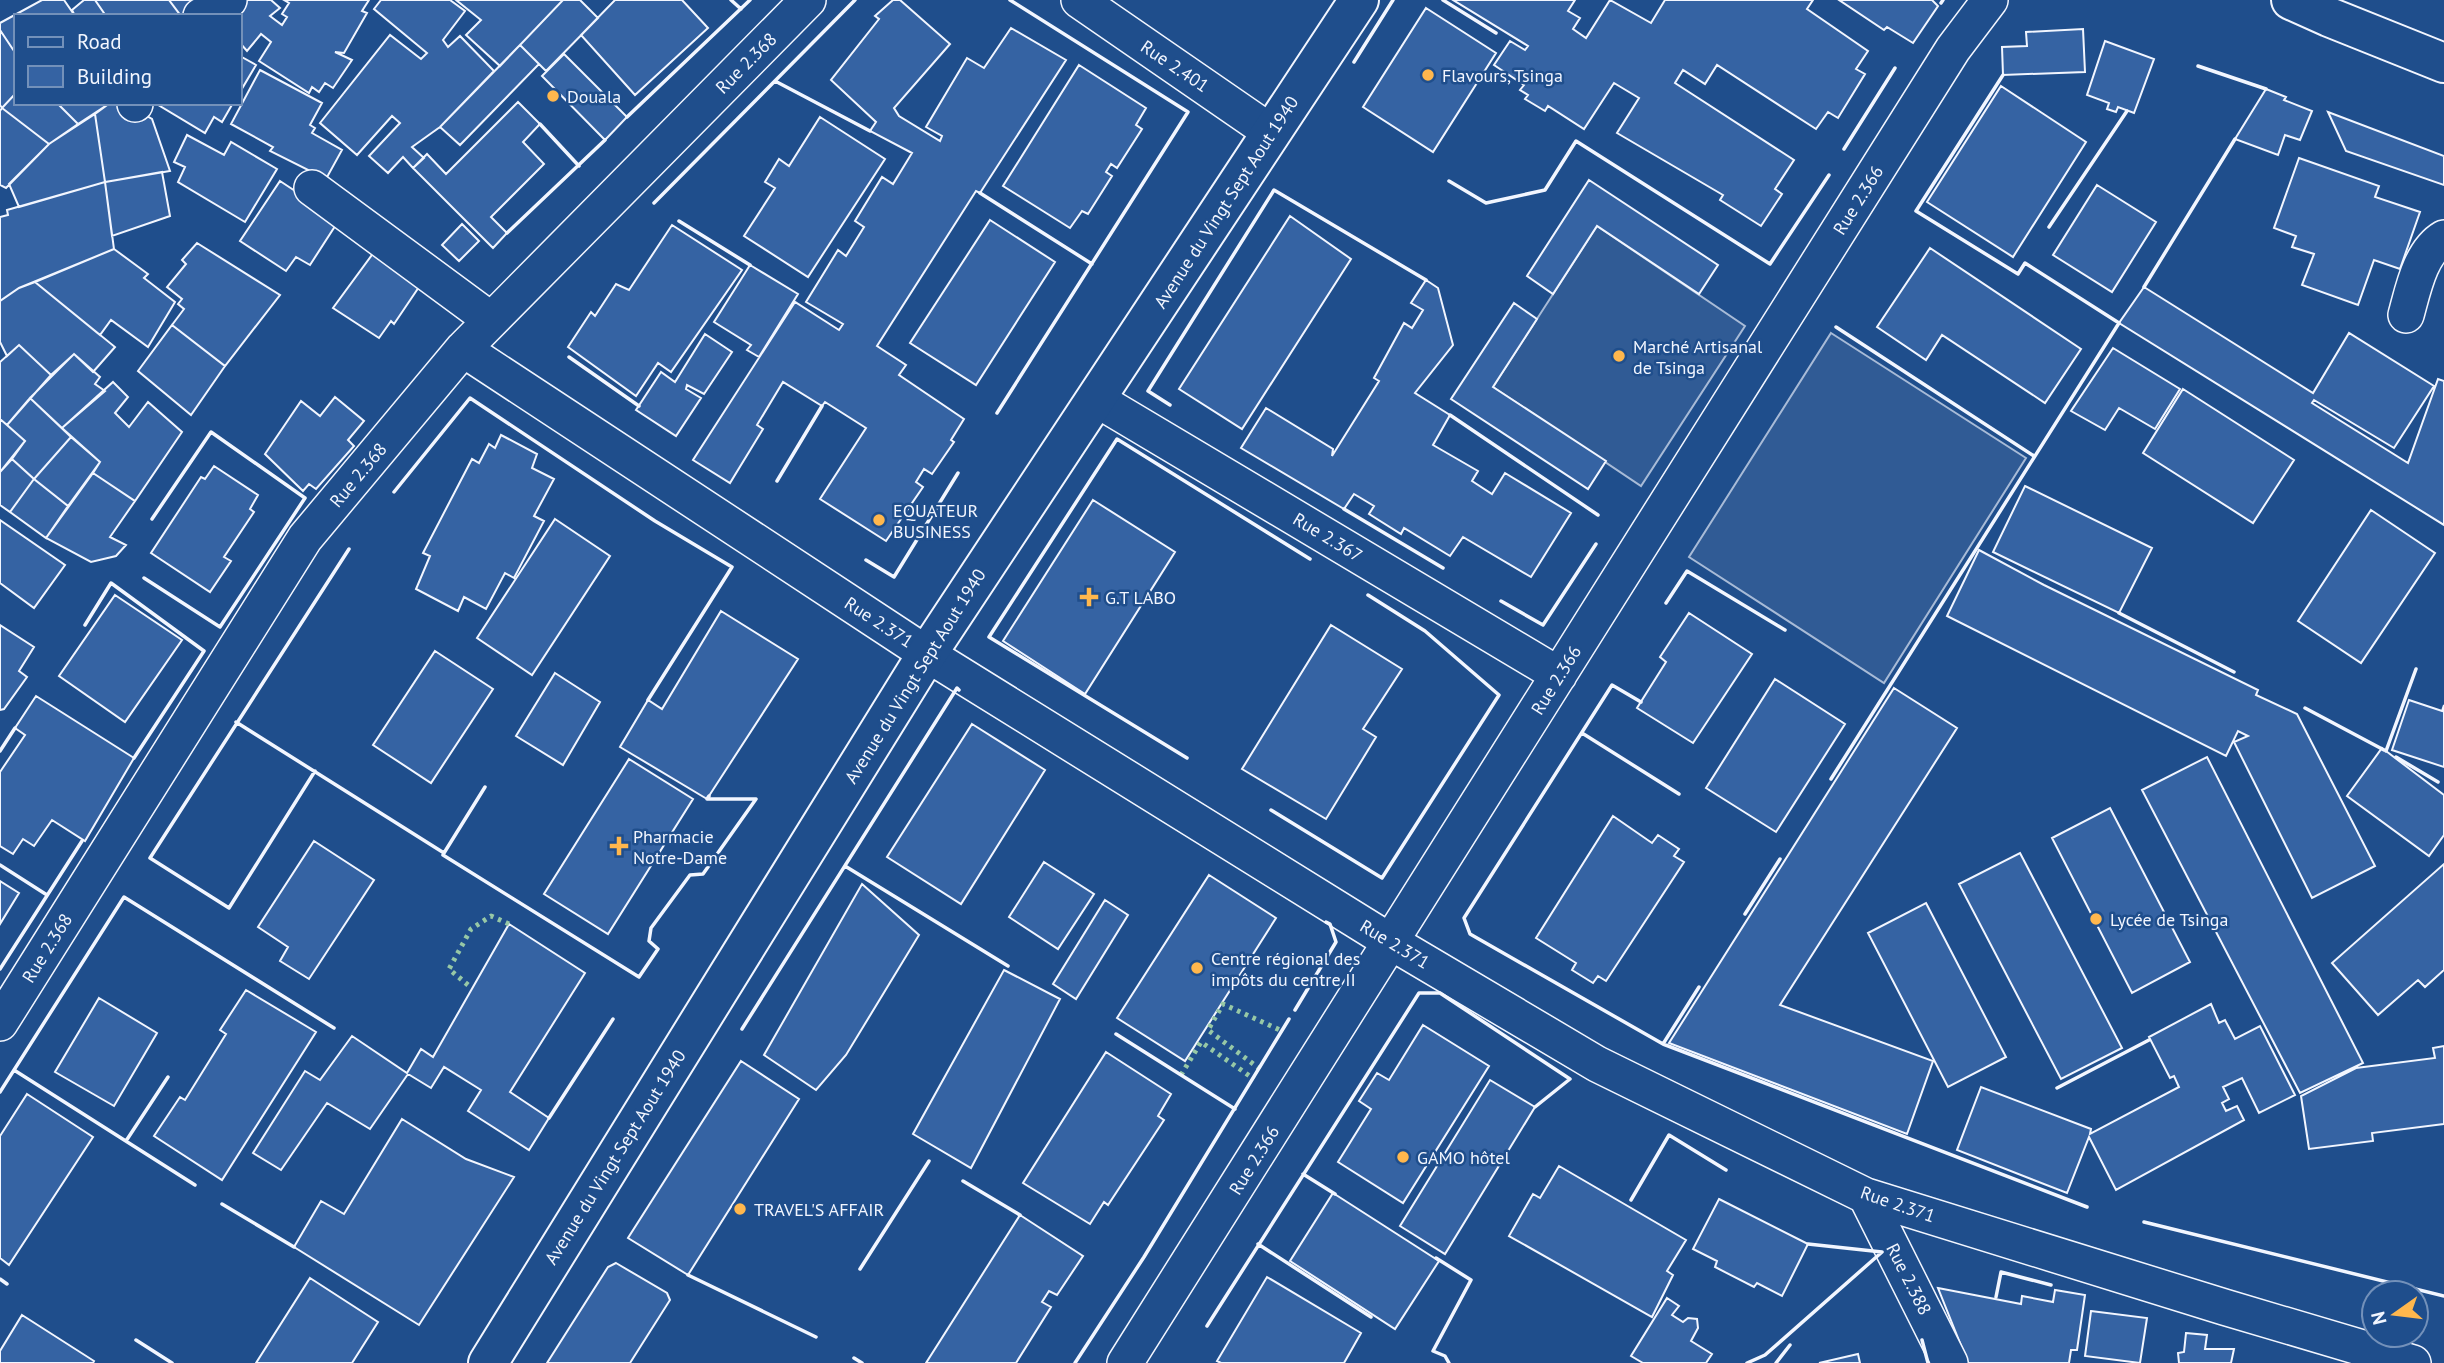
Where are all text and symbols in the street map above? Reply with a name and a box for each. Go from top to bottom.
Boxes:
legend [14,14,242,105]
text: Road [77,28,121,55]
street label: Rue 2.368 [711,28,781,98]
street label: Rue 2.401 [1137,35,1213,97]
text: Building [77,63,152,90]
place label: Flavours, Tsinga [1442,64,1563,87]
marker: Flavours, Tsinga [1420,67,1436,83]
place label: Douala [567,85,621,108]
marker: Douala [545,88,561,104]
street label: Avenue du Vingt Sept Aout 1940 [1149,91,1303,313]
street label: Rue 2.366 [1828,161,1888,239]
place label: Marché Artisanal de Tsinga [1633,335,1763,379]
marker: Marché Artisanal de Tsinga [1611,348,1627,364]
street label: Rue 2.368 [324,438,392,512]
place label: EQUATEUR BUSINESS [893,499,978,543]
street label: Rue 2.367 [1289,507,1367,567]
marker: EQUATEUR BUSINESS [871,512,887,528]
street label: Avenue du Vingt Sept Aout 1940 [839,564,991,788]
place label: G.T LABO [1105,586,1176,609]
marker: G.T LABO [1079,587,1099,607]
street label: Rue 2.371 [840,591,918,653]
street label: Rue 2.366 [1526,641,1586,719]
place label: Pharmacie Notre-Dame [633,825,727,869]
marker: Pharmacie Notre-Dame [611,838,627,854]
place label: Lycée de Tsinga [2110,908,2228,931]
street label: Rue 2.368 [17,909,77,987]
marker: Lycée de Tsinga [2088,911,2104,927]
street label: Rue 2.371 [1356,914,1434,974]
place label: Centre régional des impôts du centre II [1211,947,1360,991]
marker: Centre régional des impôts du centre II [1189,960,1205,976]
street label: Avenue du Vingt Sept Aout 1940 [539,1045,691,1269]
street label: Rue 2.366 [1224,1121,1284,1199]
place label: GAMO hôtel [1417,1146,1510,1169]
marker: GAMO hôtel [1395,1149,1411,1165]
street label: Rue 2.371 [1858,1181,1938,1227]
place label: TRAVEL'S AFFAIR [754,1198,885,1221]
marker: TRAVEL'S AFFAIR [732,1201,748,1217]
street label: Rue 2.388 [1881,1239,1937,1319]
north arrow [2360,1279,2430,1349]
text: N [2365,1309,2392,1327]

